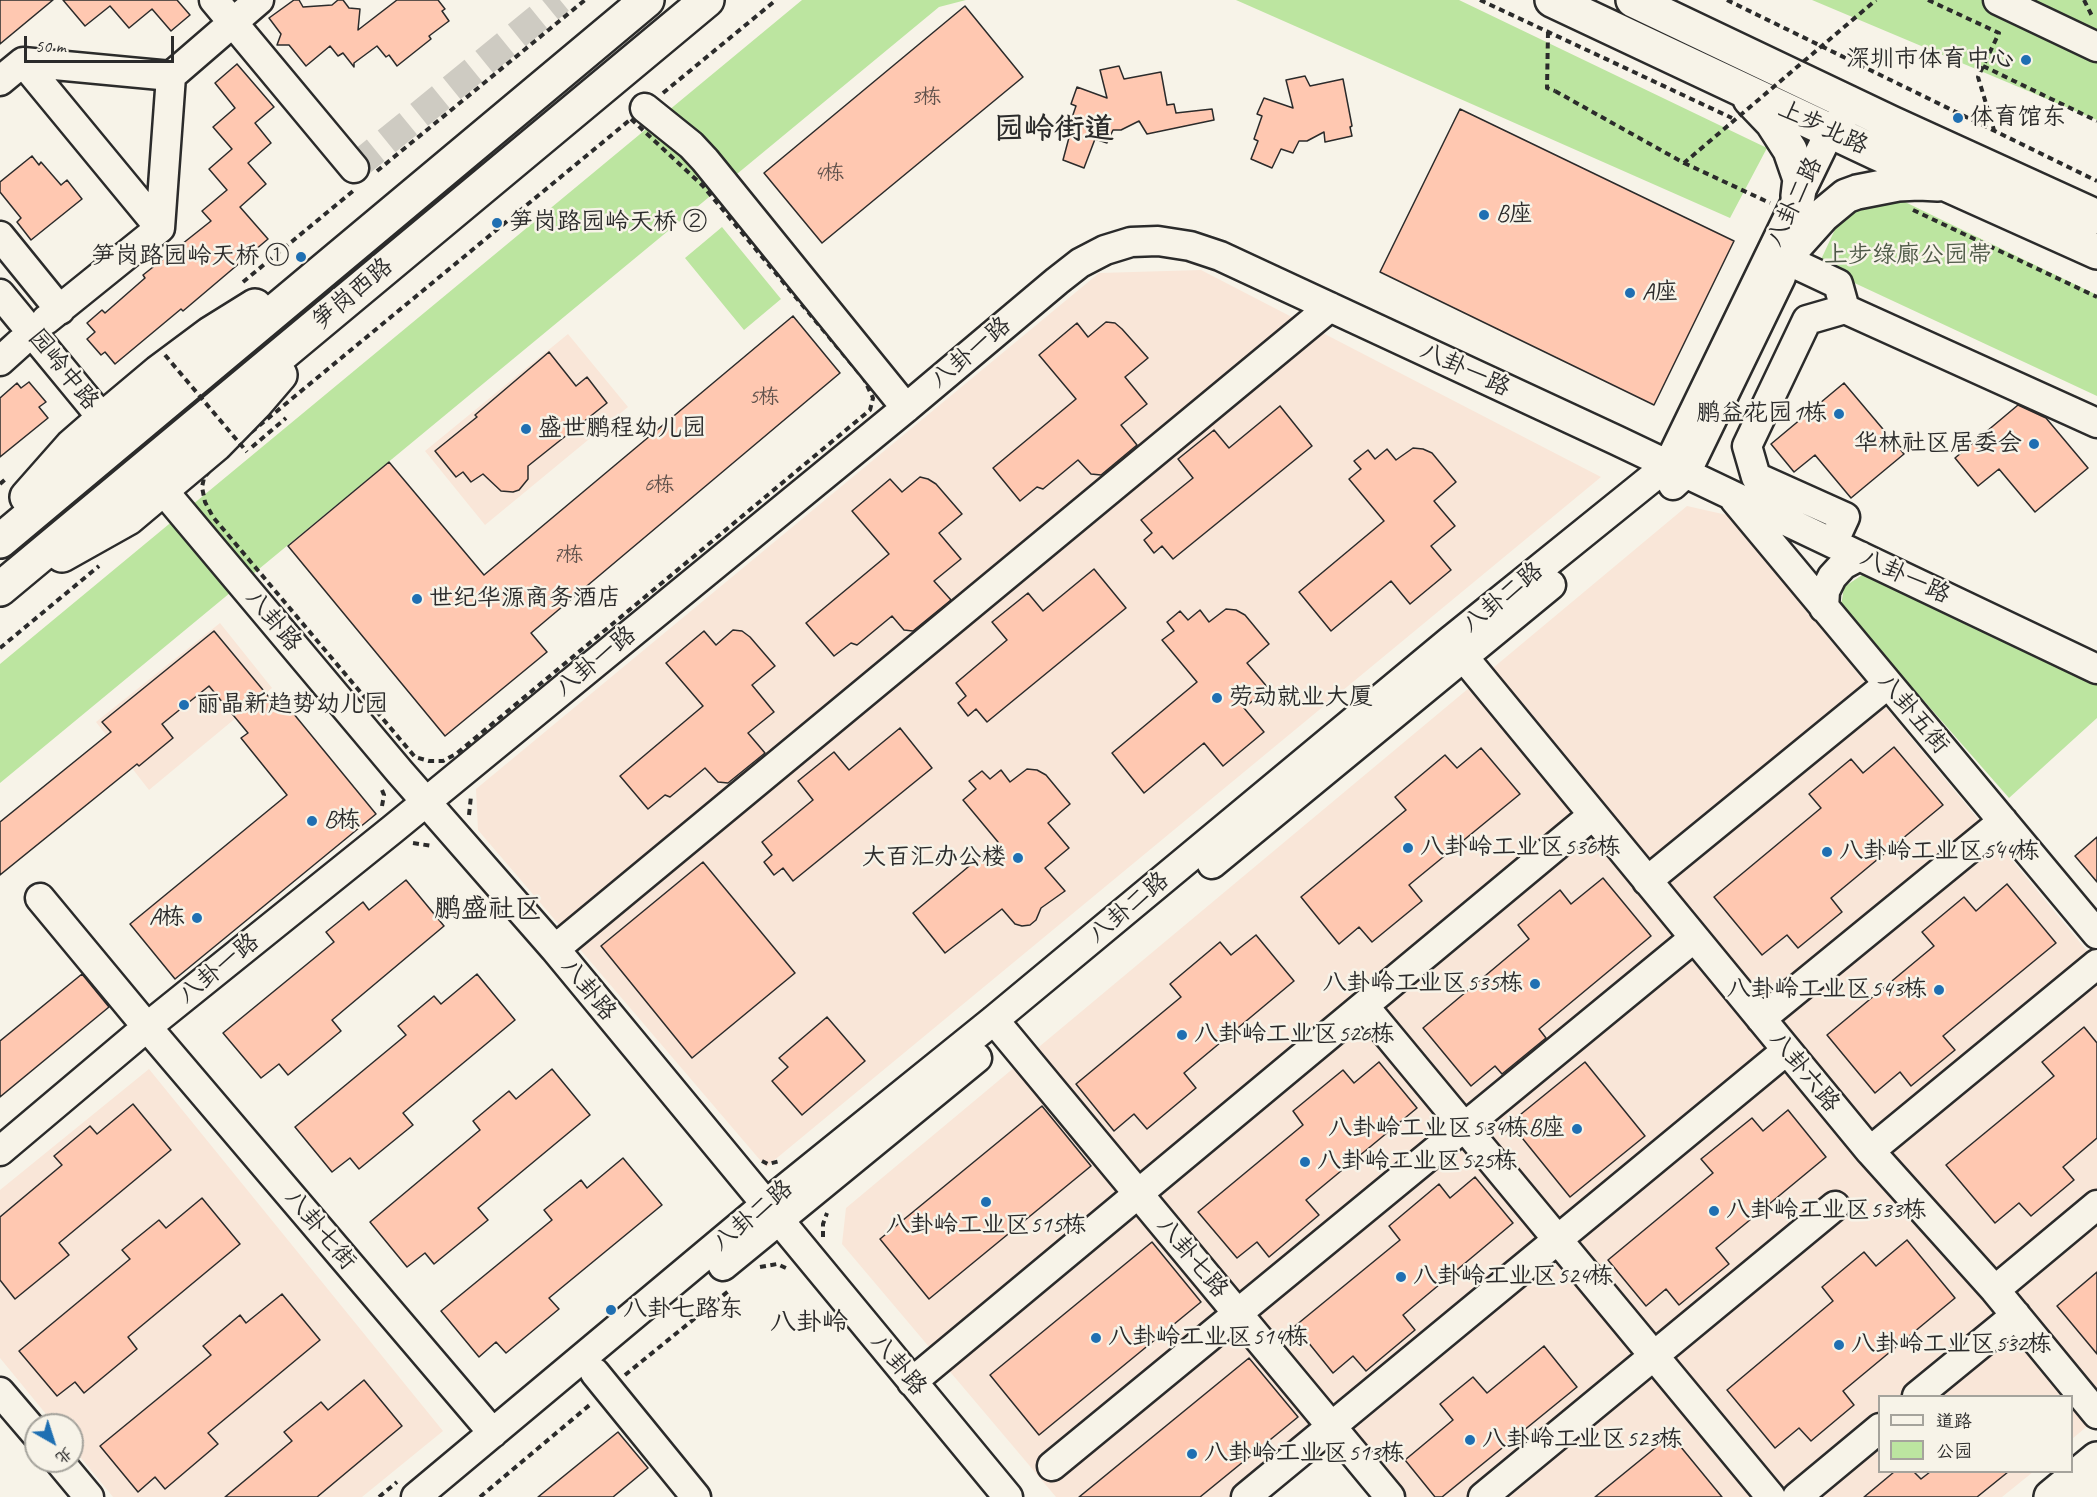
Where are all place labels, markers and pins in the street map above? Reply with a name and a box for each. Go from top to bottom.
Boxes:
place label: 深圳市体育中心 [1846,46,2014,74]
marker: 深圳市体育中心 [2019,53,2033,67]
place label: 体育馆东 [1970,104,2066,132]
marker: 体育馆东 [1951,111,1965,125]
place label: B座 [1496,201,1532,229]
marker: B座 [1477,208,1491,222]
place label: 笋岗路园岭天桥 ② [509,209,707,237]
marker: 笋岗路园岭天桥 ② [490,216,504,230]
place label: 笋岗路园岭天桥 ① [91,243,289,271]
marker: 笋岗路园岭天桥 ① [294,250,308,264]
place label: A座 [1642,279,1678,307]
marker: A座 [1623,286,1637,300]
place label: 鹏益花园1栋 [1696,400,1827,428]
marker: 鹏益花园1栋 [1832,407,1846,421]
place label: 盛世鹏程幼儿园 [538,415,706,443]
marker: 盛世鹏程幼儿园 [519,422,533,436]
place label: 华林社区居委会 [1854,430,2022,458]
marker: 华林社区居委会 [2027,437,2041,451]
place label: 世纪华源商务酒店 [429,585,621,613]
marker: 世纪华源商务酒店 [410,592,424,606]
place label: 劳动就业大厦 [1229,684,1373,712]
place label: 丽晶新趋势幼儿园 [196,691,388,719]
marker: 劳动就业大厦 [1210,691,1224,705]
marker: 丽晶新趋势幼儿园 [177,698,191,712]
place label: B栋 [324,807,360,835]
marker: B栋 [305,814,319,828]
place label: 八卦岭工业区536栋 [1420,834,1620,862]
place label: 八卦岭工业区544栋 [1839,838,2039,866]
marker: 八卦岭工业区536栋 [1401,841,1415,855]
place label: 大百汇办公楼 [862,844,1006,872]
marker: 八卦岭工业区544栋 [1820,845,1834,859]
marker: 大百汇办公楼 [1011,851,1025,865]
place label: A栋 [149,904,185,932]
marker: A栋 [190,911,204,925]
place label: 八卦岭工业区535栋 [1323,970,1523,998]
place label: 八卦岭工业区543栋 [1727,976,1927,1004]
marker: 八卦岭工业区535栋 [1528,977,1542,991]
marker: 八卦岭工业区543栋 [1932,983,1946,997]
place label: 八卦岭工业区526栋 [1194,1021,1394,1049]
marker: 八卦岭工业区526栋 [1175,1028,1189,1042]
place label: 八卦岭工业区534栋B座 [1328,1115,1565,1143]
marker: 八卦岭工业区534栋B座 [1570,1122,1584,1136]
place label: 八卦岭工业区525栋 [1317,1148,1517,1176]
marker: 八卦岭工业区525栋 [1298,1155,1312,1169]
marker: 八卦岭工业区515栋 [979,1195,993,1209]
place label: 八卦岭工业区533栋 [1726,1197,1926,1225]
marker: 八卦岭工业区533栋 [1707,1204,1721,1218]
place label: 八卦岭工业区515栋 [886,1212,1086,1240]
place label: 八卦岭工业区524栋 [1413,1263,1613,1291]
marker: 八卦岭工业区524栋 [1394,1270,1408,1284]
place label: 八卦七路东 [623,1296,743,1324]
marker: 八卦七路东 [604,1303,618,1317]
place label: 八卦岭工业区514栋 [1108,1324,1308,1352]
marker: 八卦岭工业区514栋 [1089,1331,1103,1345]
place label: 八卦岭工业区532栋 [1851,1331,2051,1359]
marker: 八卦岭工业区532栋 [1832,1338,1846,1352]
place label: 八卦岭工业区523栋 [1482,1426,1682,1454]
marker: 八卦岭工业区523栋 [1463,1433,1477,1447]
place label: 八卦岭工业区513栋 [1204,1440,1404,1468]
marker: 八卦岭工业区513栋 [1185,1447,1199,1461]

